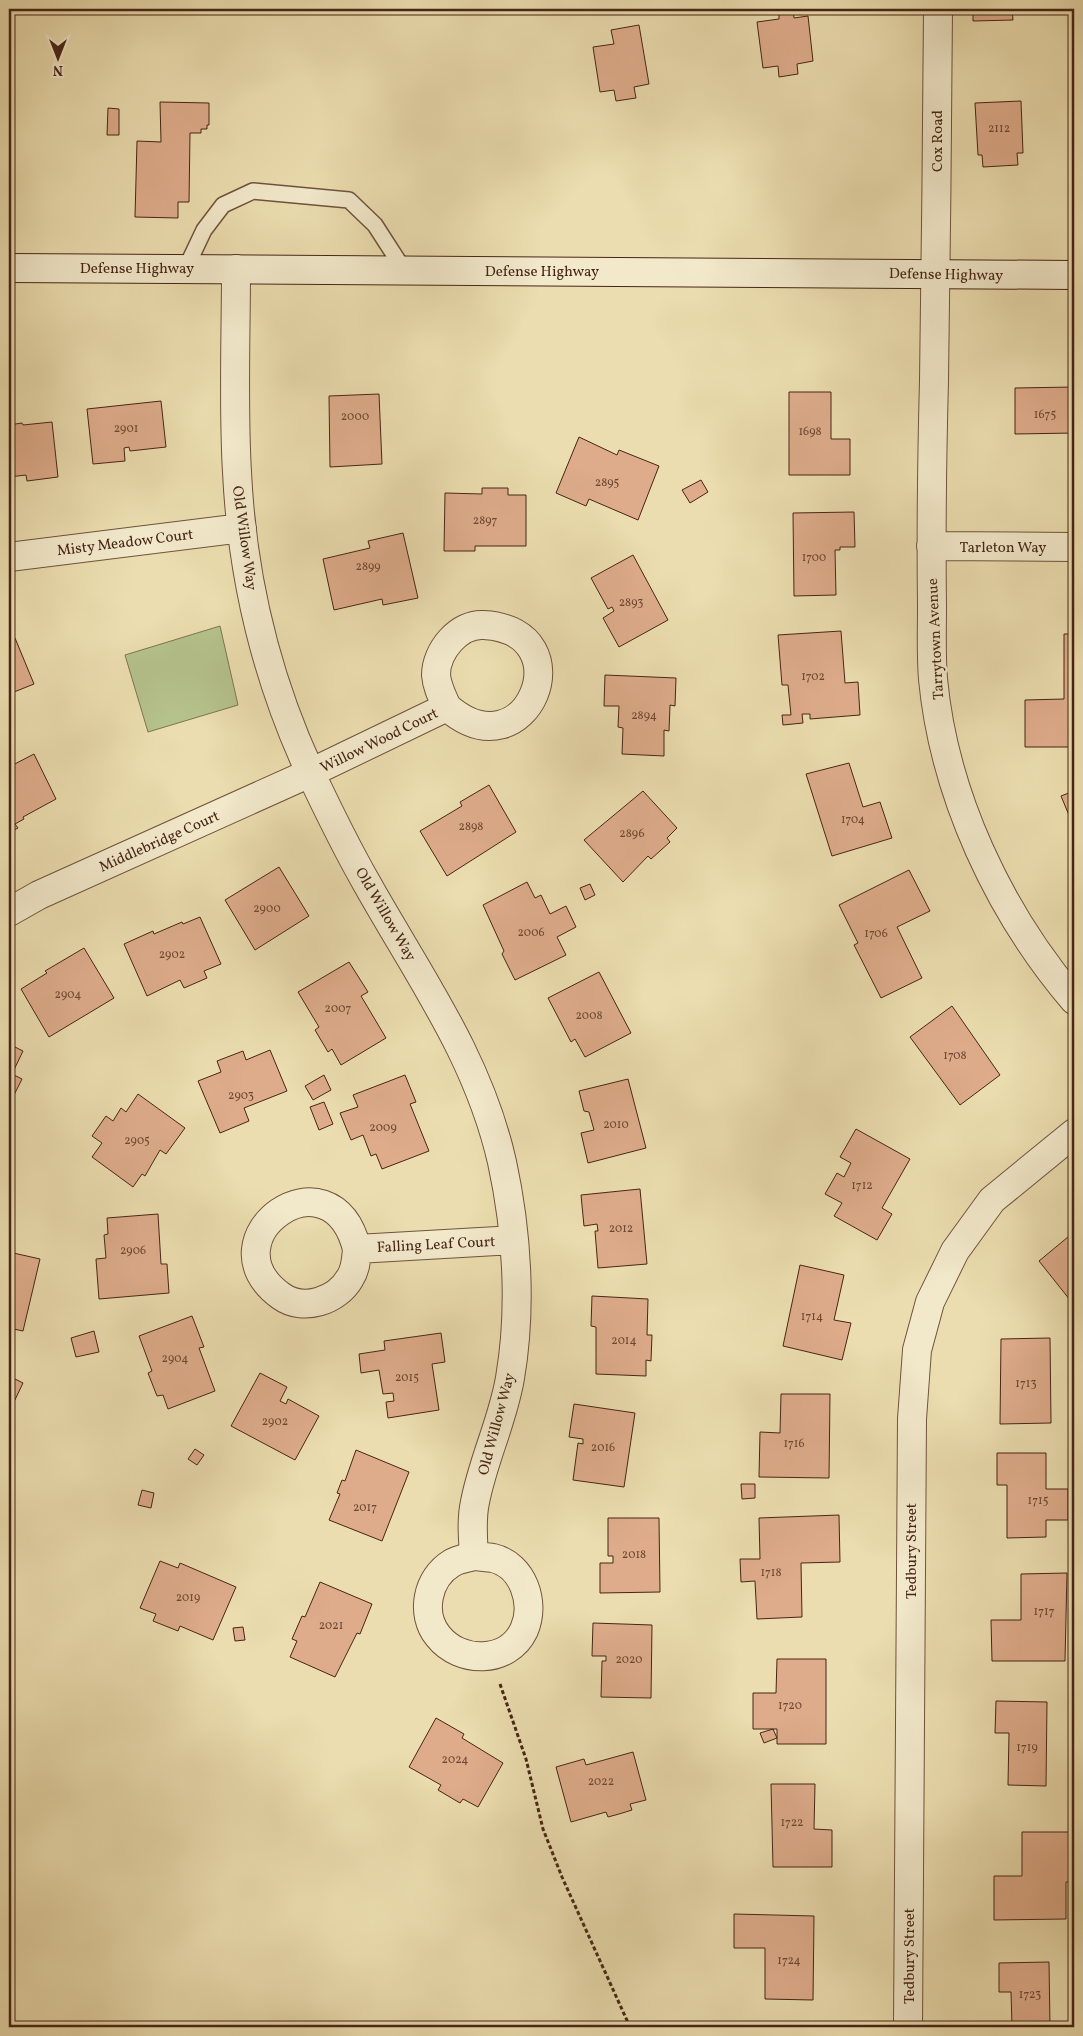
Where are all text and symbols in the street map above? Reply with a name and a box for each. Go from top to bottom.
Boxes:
north arrow [32,32,82,82]
text: N [53,60,63,79]
street label: Cox Road [928,110,949,172]
house number: 2112 [988,121,1010,137]
street label: Defense Highway [80,259,194,280]
street label: Defense Highway [485,262,599,283]
street label: Defense Highway [889,264,1003,287]
house number: 1675 [1034,407,1056,423]
house number: 2000 [341,409,369,425]
house number: 2901 [114,421,138,437]
house number: 1698 [798,424,822,440]
house number: 2895 [595,475,619,491]
street label: Old Willow Way [226,485,261,592]
house number: 2897 [473,513,497,529]
street label: Misty Meadow Court [56,525,195,562]
street label: Tarleton Way [960,538,1046,559]
house number: 1700 [802,550,826,566]
house number: 2899 [355,559,381,575]
street label: Tarrytown Avenue [923,578,950,700]
house number: 2893 [619,595,643,611]
house number: 1702 [801,669,825,685]
street label: Willow Wood Court [317,704,442,779]
house number: 2894 [631,708,657,724]
street label: Middlebridge Court [96,806,223,878]
house number: 1704 [841,812,865,828]
house number: 2898 [459,819,483,835]
house number: 2896 [619,826,645,842]
street label: Old Willow Way [349,864,420,966]
house number: 2900 [253,901,281,917]
house number: 2006 [517,925,545,941]
house number: 1706 [864,926,888,942]
house number: 2902 [159,947,185,963]
house number: 2904 [55,987,81,1003]
house number: 2007 [325,1001,352,1017]
house number: 2008 [575,1008,603,1024]
house number: 1708 [943,1048,967,1064]
house number: 2903 [228,1088,254,1104]
house number: 2010 [603,1117,629,1133]
house number: 2009 [369,1120,397,1136]
house number: 2905 [124,1133,150,1149]
house number: 1712 [851,1178,873,1194]
house number: 2012 [609,1221,633,1237]
street label: Falling Leaf Court [376,1232,496,1259]
house number: 2906 [120,1243,146,1259]
house number: 1714 [801,1309,823,1325]
house number: 2014 [611,1333,637,1349]
house number: 2904 [162,1351,188,1367]
house number: 2015 [395,1370,419,1386]
street label: Old Willow Way [474,1371,521,1478]
house number: 1713 [1015,1376,1037,1392]
house number: 2902 [262,1414,288,1430]
house number: 1716 [783,1436,805,1452]
house number: 2016 [591,1440,615,1456]
house number: 1715 [1028,1493,1049,1509]
house number: 2017 [353,1500,377,1516]
street label: Tedbury Street [902,1503,923,1599]
house number: 2018 [622,1547,646,1563]
house number: 1718 [760,1565,782,1581]
house number: 2019 [176,1590,200,1606]
house number: 1717 [1034,1604,1055,1620]
house number: 2021 [319,1618,343,1634]
house number: 2020 [615,1652,643,1668]
house number: 1720 [778,1698,802,1714]
house number: 1719 [1016,1740,1038,1756]
house number: 2024 [442,1752,468,1768]
house number: 2022 [588,1774,614,1790]
house number: 1722 [780,1815,804,1831]
street label: Tedbury Street [900,1908,921,2004]
house number: 1724 [777,1953,801,1969]
house number: 1723 [1019,1987,1041,2003]

